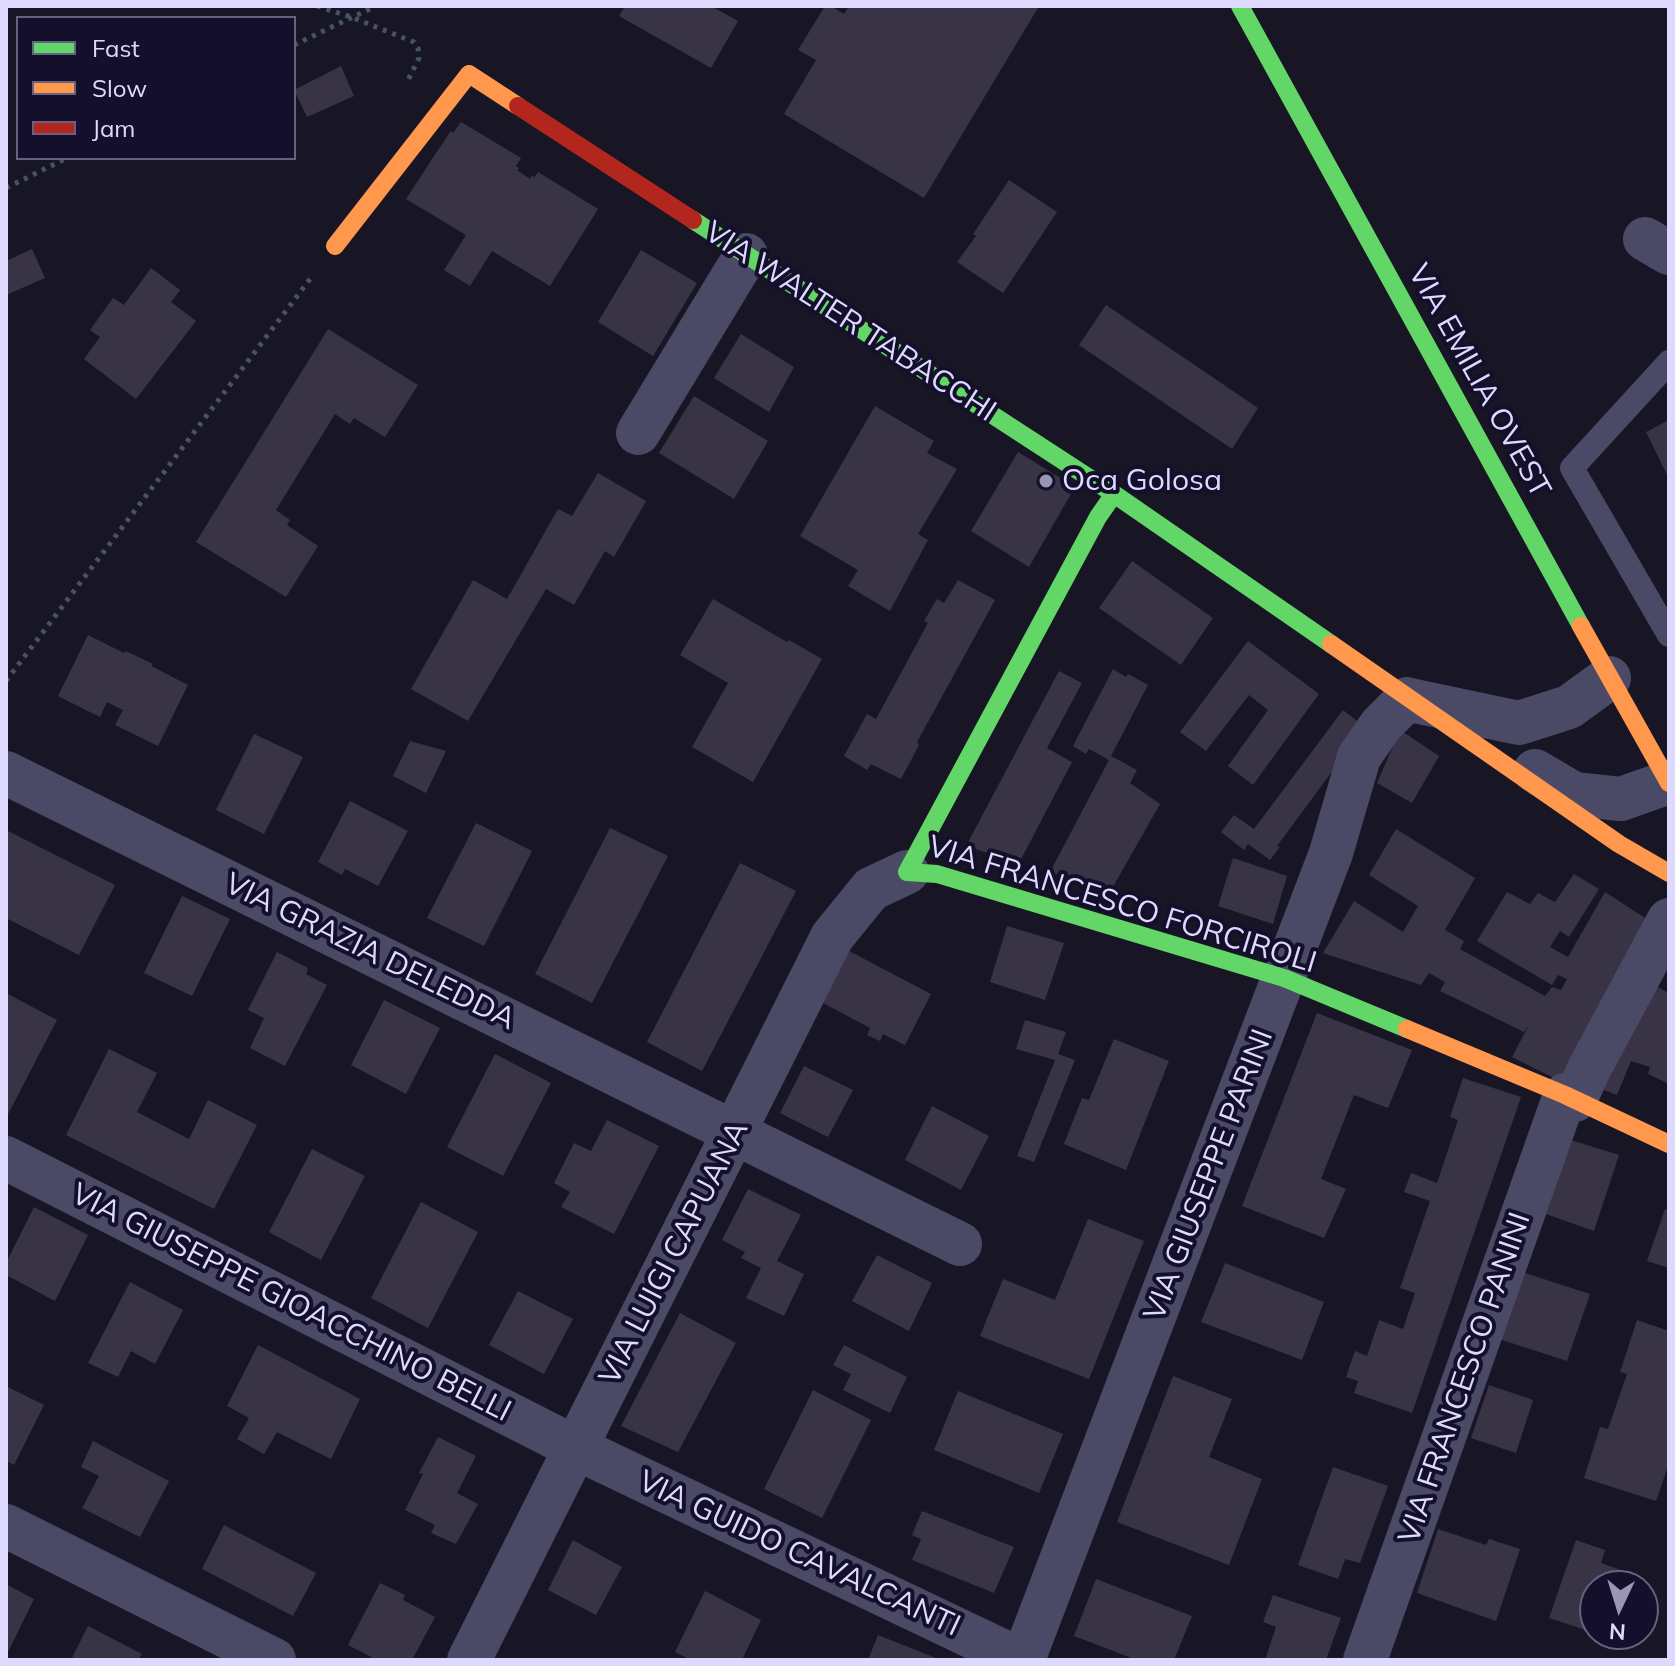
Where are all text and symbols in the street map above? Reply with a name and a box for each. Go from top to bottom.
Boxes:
legend [16,16,296,160]
text: Fast [92,33,140,63]
text: Slow [92,73,147,103]
text: Jam [92,113,135,143]
street label: VIA WALTER TABACCHI [698,214,1002,430]
street label: VIA EMILIA OVEST [1400,258,1558,504]
place label: Oca Golosa [1062,463,1222,499]
marker: Oca Golosa [1037,472,1055,490]
street label: VIA FRANCESCO FORCIROLI [924,829,1320,981]
street label: VIA GRAZIA DELEDDA [219,866,521,1038]
street label: VIA GIUSEPPE PARINI [1137,1024,1281,1326]
street label: VIA LUIGI CAPUANA [592,1115,756,1391]
street label: VIA GIUSEPPE GIOACCHINO BELLI [65,1176,517,1430]
street label: VIA FRANCESCO PANINI [1391,1208,1539,1548]
street label: VIA GUIDO CAVALCANTI [632,1464,966,1644]
north arrow [1579,1570,1659,1650]
text: N [1608,1617,1627,1646]

